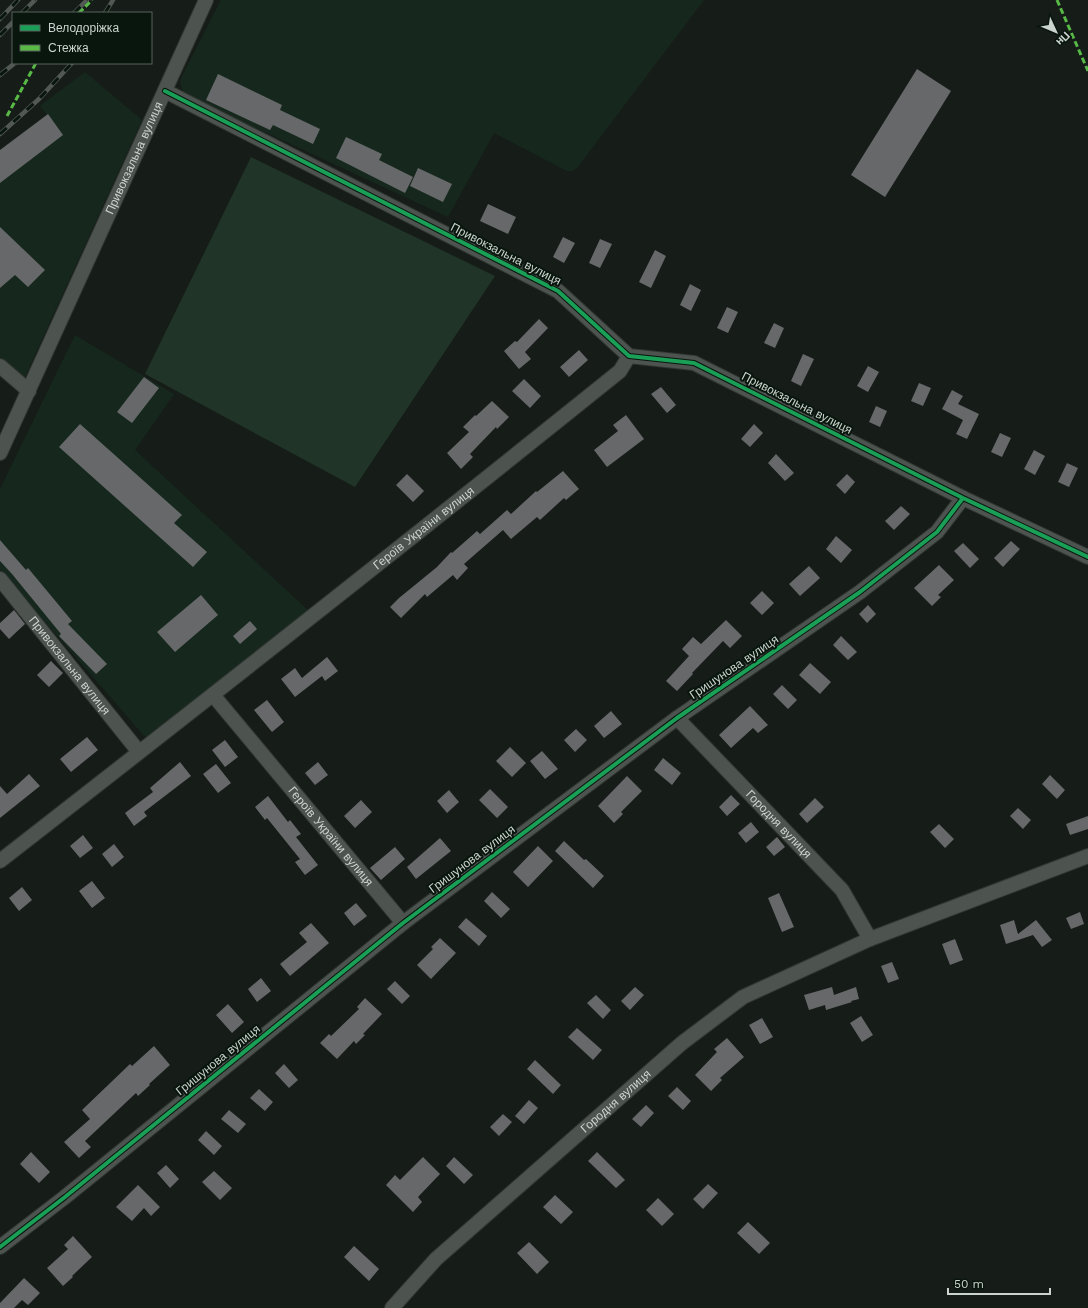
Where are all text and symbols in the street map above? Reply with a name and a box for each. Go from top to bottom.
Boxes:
legend [12,12,152,64]
north arrow [1036,12,1076,52]
text: Велодоріжка [48,21,119,35]
text: Пн [1053,29,1073,48]
text: Стежка [48,41,89,55]
street label: Привокзальна вулиця [102,100,166,217]
street label: Привокзальна вулиця [448,220,564,288]
street label: Привокзальна вулиця [739,369,855,437]
street label: Героїв України вулиця [370,483,477,572]
street label: Привокзальна вулиця [26,614,113,718]
street label: Гришунова вулиця [687,632,781,702]
street label: Героїв України вулиця [285,784,376,889]
street label: Городня вулиця [743,787,815,861]
street label: Гришунова вулиця [426,822,518,896]
street label: Гришунова вулиця [173,1022,263,1098]
street label: Городня вулиця [578,1067,654,1136]
scale bar [948,1270,1050,1296]
text: 50 m [954,1277,984,1291]

